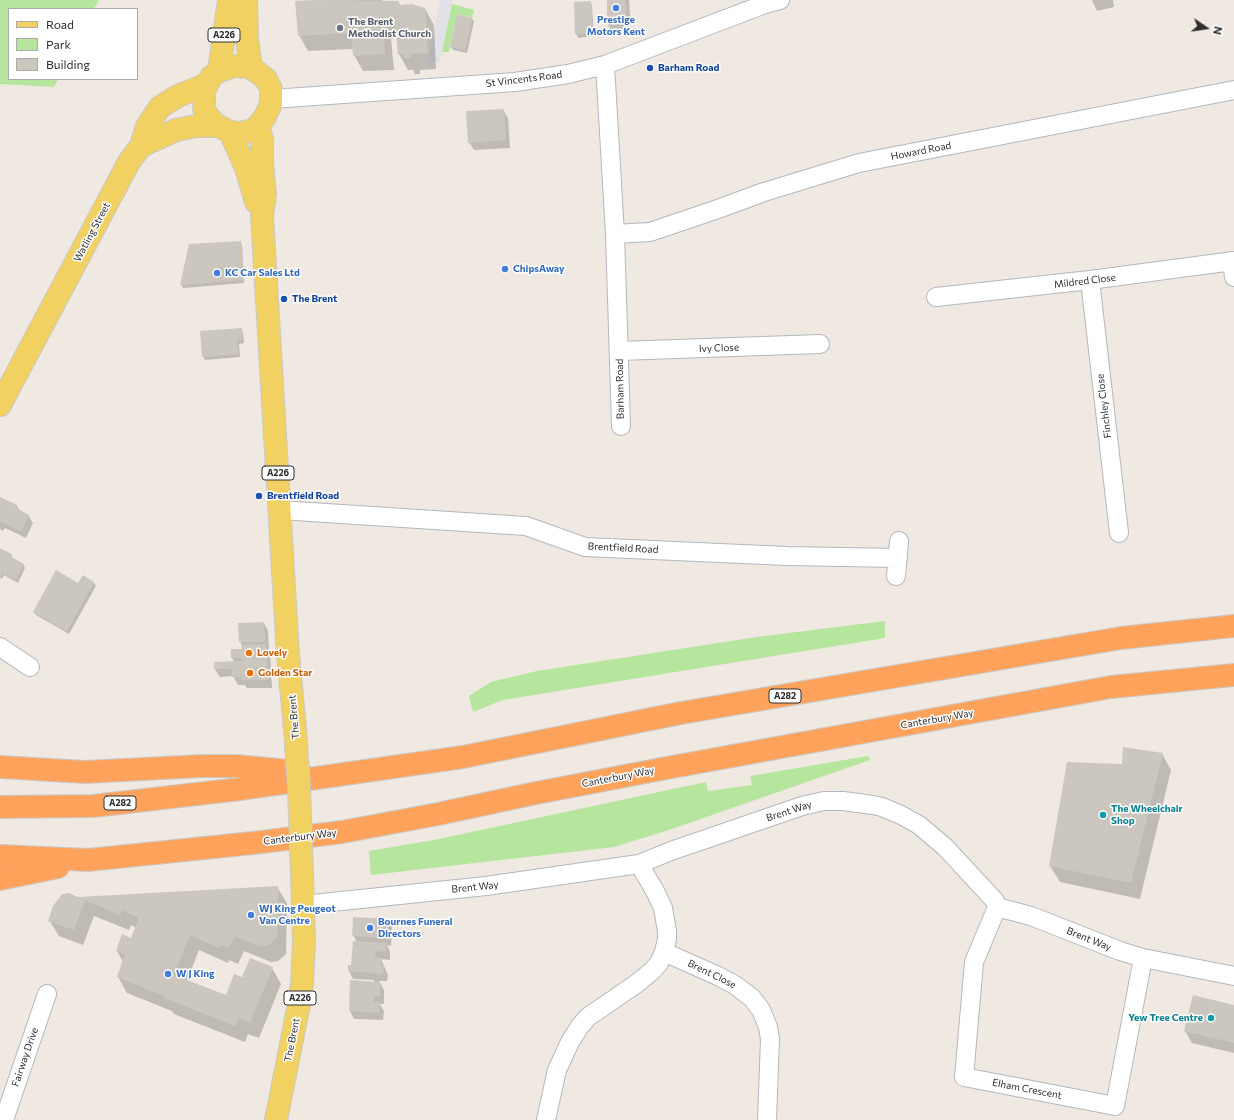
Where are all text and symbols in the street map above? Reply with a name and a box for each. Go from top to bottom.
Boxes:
marker: Prestige Motors Kent [611,3,621,13]
legend [8,8,138,80]
north arrow [1186,8,1226,48]
place label: Prestige Motors Kent [587,14,645,38]
place label: The Brent Methodist Church [348,16,431,40]
text: Road [46,17,74,31]
marker: The Brent Methodist Church [335,23,345,33]
text: N [1211,25,1225,36]
road number: A226 [208,28,240,42]
text: Park [46,37,71,51]
text: Building [46,57,90,71]
place label: Barham Road [658,62,719,74]
marker: Barham Road [645,63,655,73]
street label: St Vincents Road [485,68,563,90]
street label: Howard Road [890,139,952,163]
street label: Watling Street [71,200,113,264]
place label: ChipsAway [513,263,564,275]
marker: ChipsAway [500,264,510,274]
place label: KC Car Sales Ltd [225,267,300,279]
marker: KC Car Sales Ltd [212,268,222,278]
street label: Mildred Close [1053,271,1117,291]
place label: The Brent [292,293,337,305]
marker: The Brent [279,294,289,304]
street label: Ivy Close [699,341,739,355]
street label: Barham Road [613,359,627,419]
street label: Finchley Close [1094,373,1114,439]
road number: A226 [262,466,294,480]
place label: Brentfield Road [267,490,339,502]
marker: Brentfield Road [254,491,264,501]
street label: Brentfield Road [587,540,659,556]
place label: Lovely [257,647,287,659]
marker: Lovely [244,648,254,658]
place label: Golden Star [258,667,312,679]
marker: Golden Star [245,668,255,678]
road number: A282 [769,689,801,703]
street label: The Brent [286,694,302,740]
street label: Canterbury Way [900,707,974,731]
street label: Canterbury Way [581,764,655,790]
road number: A282 [104,796,136,810]
street label: Brent Way [765,798,813,824]
place label: The Wheelchair Shop [1111,803,1183,826]
marker: The Wheelchair Shop [1098,810,1108,820]
street label: Canterbury Way [263,827,337,847]
street label: Brent Way [451,879,499,895]
place label: WJ King Peugeot Van Centre [259,903,336,926]
marker: WJ King Peugeot Van Centre [246,910,256,920]
place label: Bournes Funeral Directors [378,916,453,940]
marker: Bournes Funeral Directors [365,923,375,933]
street label: Brent Way [1065,925,1113,953]
street label: Brent Close [686,957,738,991]
place label: W J King [176,968,215,980]
marker: W J King [163,969,173,979]
road number: A226 [284,991,316,1005]
place label: Yew Tree Centre [1128,1012,1203,1024]
marker: Yew Tree Centre [1206,1013,1216,1023]
street label: The Brent [282,1017,302,1063]
street label: Fairway Drive [9,1026,41,1088]
street label: Elham Crescent [991,1076,1063,1102]

